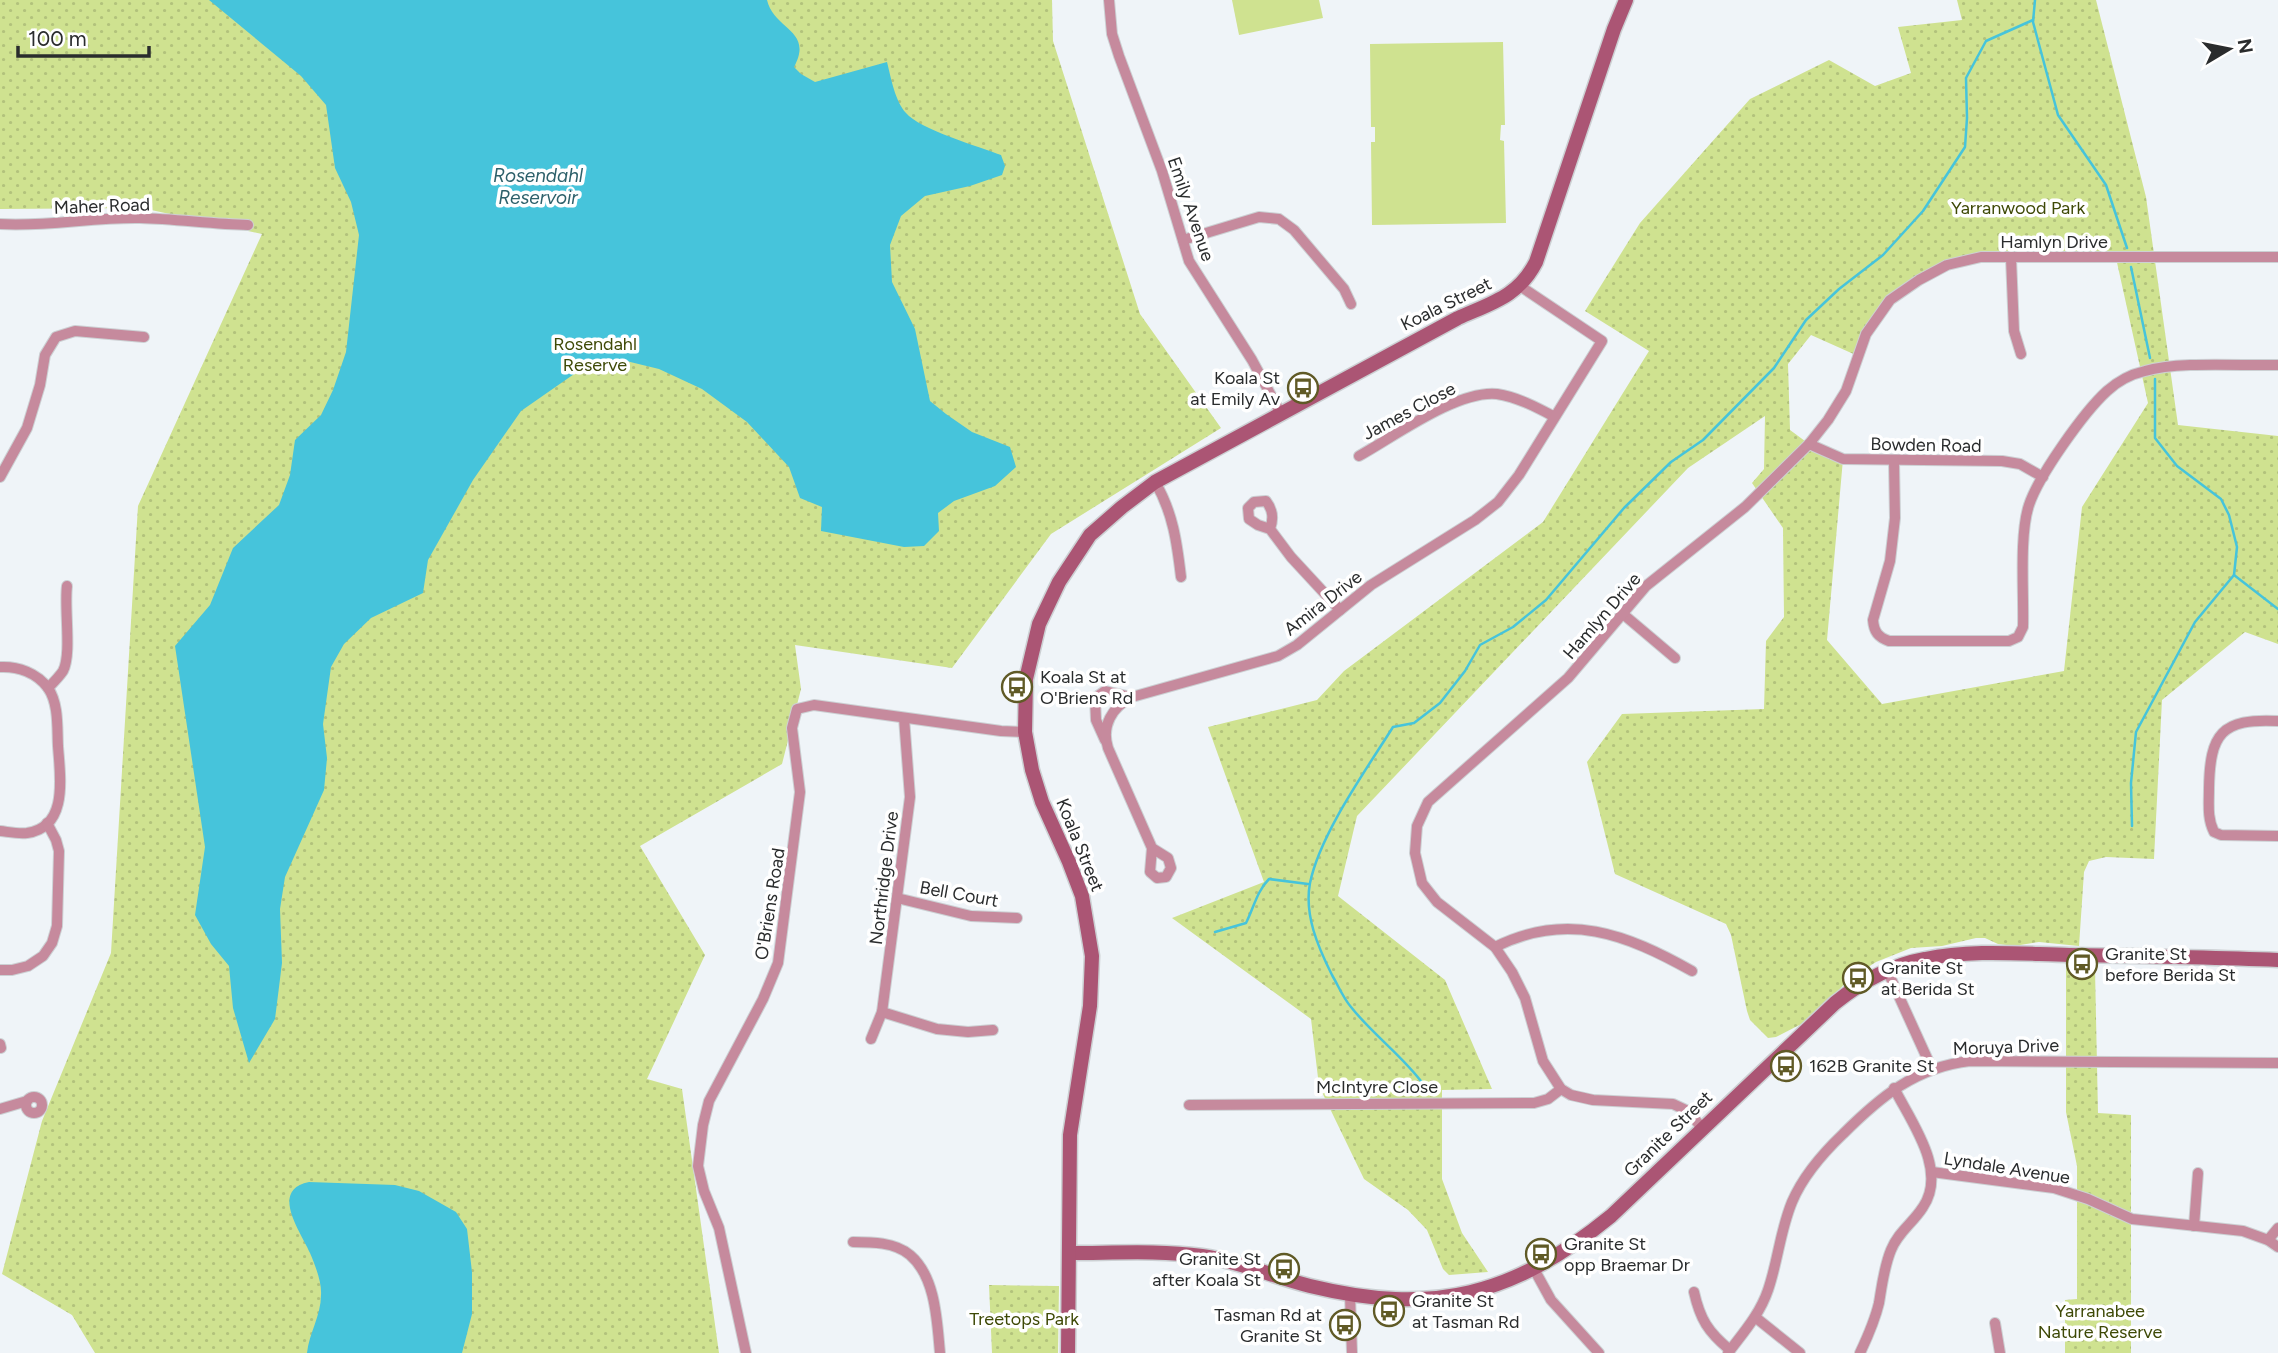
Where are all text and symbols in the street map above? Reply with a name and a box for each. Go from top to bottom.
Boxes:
scale bar [18,14,149,58]
north arrow [2194,14,2264,84]
text: 100 m [28,26,87,51]
text: N [2233,37,2258,55]
street label: Emily Avenue [1163,154,1219,264]
water label: Rosendahl Reservoir [493,164,584,209]
street label: Maher Road [54,193,150,219]
park label: Yarranwood Park [1951,197,2085,219]
street label: Hamlyn Drive [2000,231,2108,253]
street label: Koala Street [1397,272,1495,335]
park label: Rosendahl Reserve [553,333,637,376]
place label: Koala St at Emily Av [1190,367,1281,410]
bus stop icon: Koala St at Emily Av [1286,371,1320,405]
street label: James Close [1359,377,1459,445]
street label: Bowden Road [1870,433,1982,457]
street label: Amira Drive [1280,566,1367,640]
street label: Hamlyn Drive [1558,568,1646,664]
place label: Koala St at O'Briens Rd [1040,666,1133,709]
bus stop icon: Koala St at O'Briens Rd [1000,670,1034,704]
street label: Koala Street [1051,795,1109,895]
street label: Northridge Drive [865,810,903,946]
street label: O'Briens Road [750,846,790,962]
street label: Bell Court [918,876,1000,912]
place label: Granite St before Berida St [2105,943,2236,986]
bus stop icon: Granite St before Berida St [2065,947,2099,981]
place label: Granite St at Berida St [1881,957,1975,1000]
bus stop icon: Granite St at Berida St [1841,961,1875,995]
street label: Moruya Drive [1952,1034,2060,1060]
bus stop icon: 162B Granite St [1769,1049,1803,1083]
place label: 162B Granite St [1809,1055,1934,1077]
street label: McIntyre Close [1316,1076,1438,1098]
street label: Granite Street [1619,1086,1717,1182]
street label: Lyndale Avenue [1942,1147,2072,1189]
place label: Granite St opp Braemar Dr [1564,1233,1690,1276]
bus stop icon: Granite St opp Braemar Dr [1524,1237,1558,1271]
place label: Granite St after Koala St [1152,1248,1261,1291]
bus stop icon: Granite St after Koala St [1267,1252,1301,1286]
place label: Granite St at Tasman Rd [1412,1290,1520,1333]
bus stop icon: Granite St at Tasman Rd [1372,1294,1406,1328]
park label: Yarranabee Nature Reserve [2038,1300,2163,1343]
place label: Tasman Rd at Granite St [1214,1304,1322,1347]
park label: Treetops Park [969,1308,1079,1330]
bus stop icon: Tasman Rd at Granite St [1328,1308,1362,1342]

